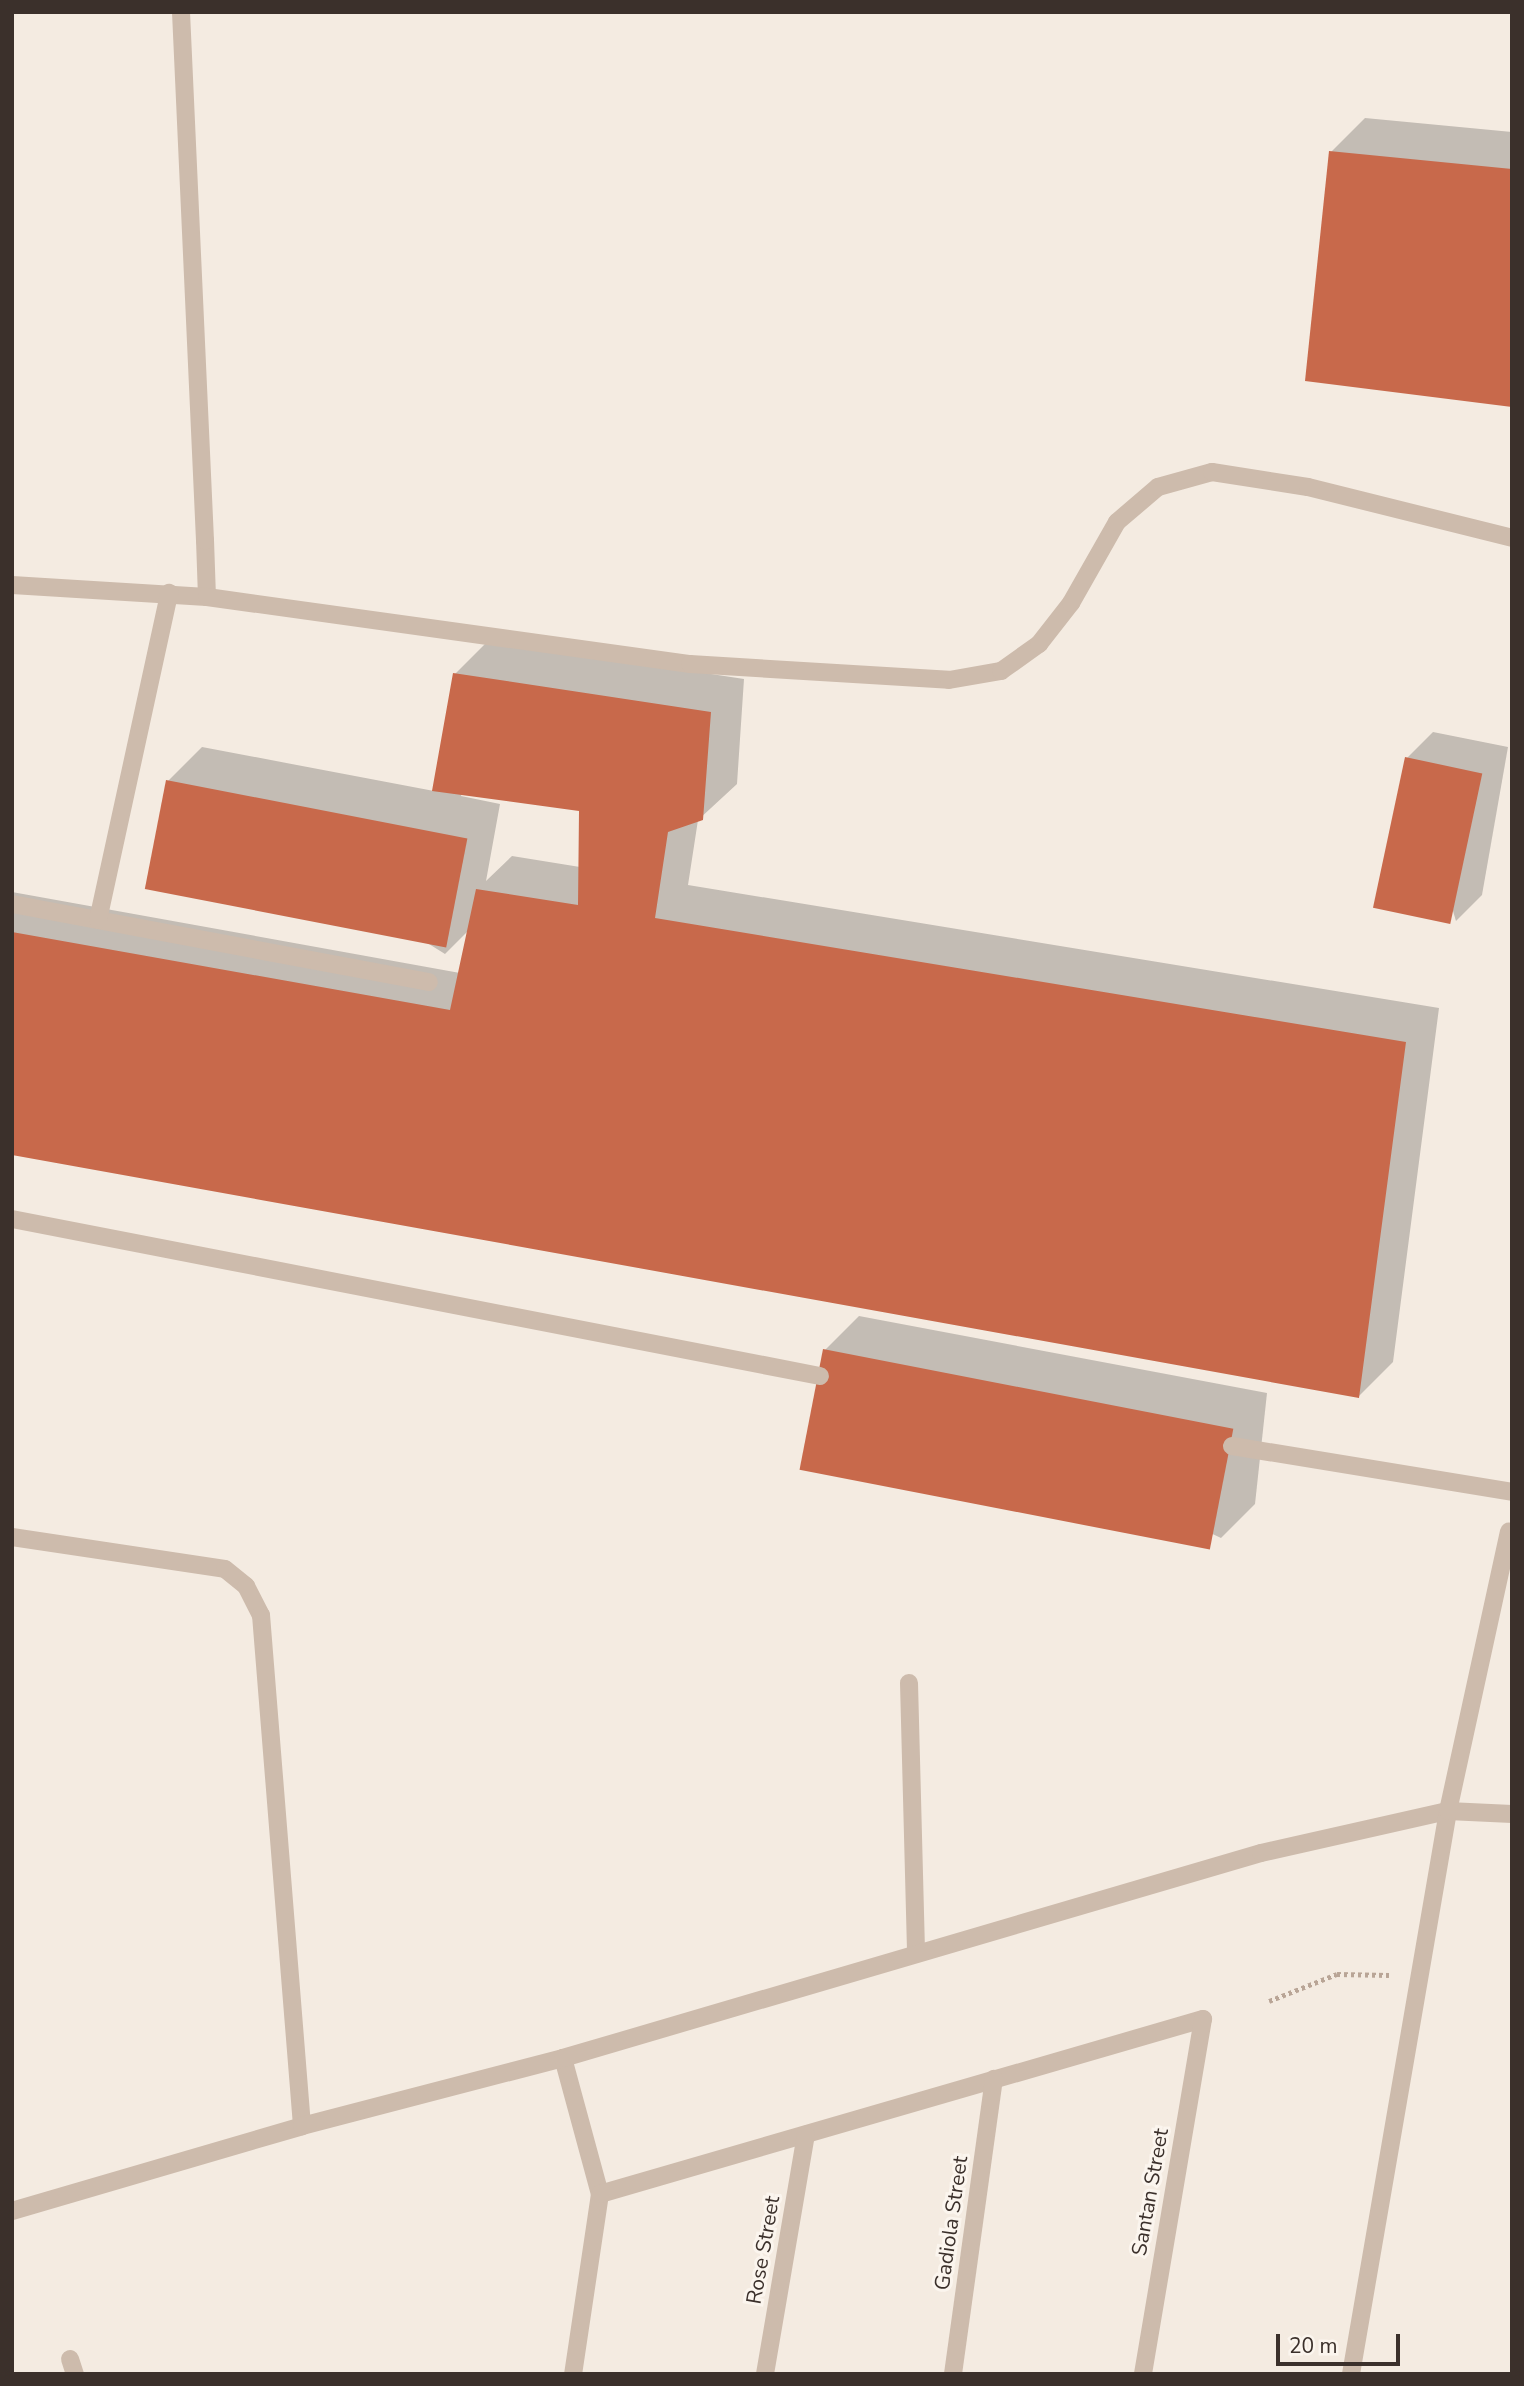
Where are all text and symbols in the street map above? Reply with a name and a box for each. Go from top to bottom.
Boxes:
street label: Santan Street [1126,2126,1174,2258]
street label: Gadiola Street [929,2154,973,2292]
street label: Rose Street [741,2194,785,2306]
scale bar [1279,2320,1403,2364]
text: 20 m [1289,2332,1338,2360]

